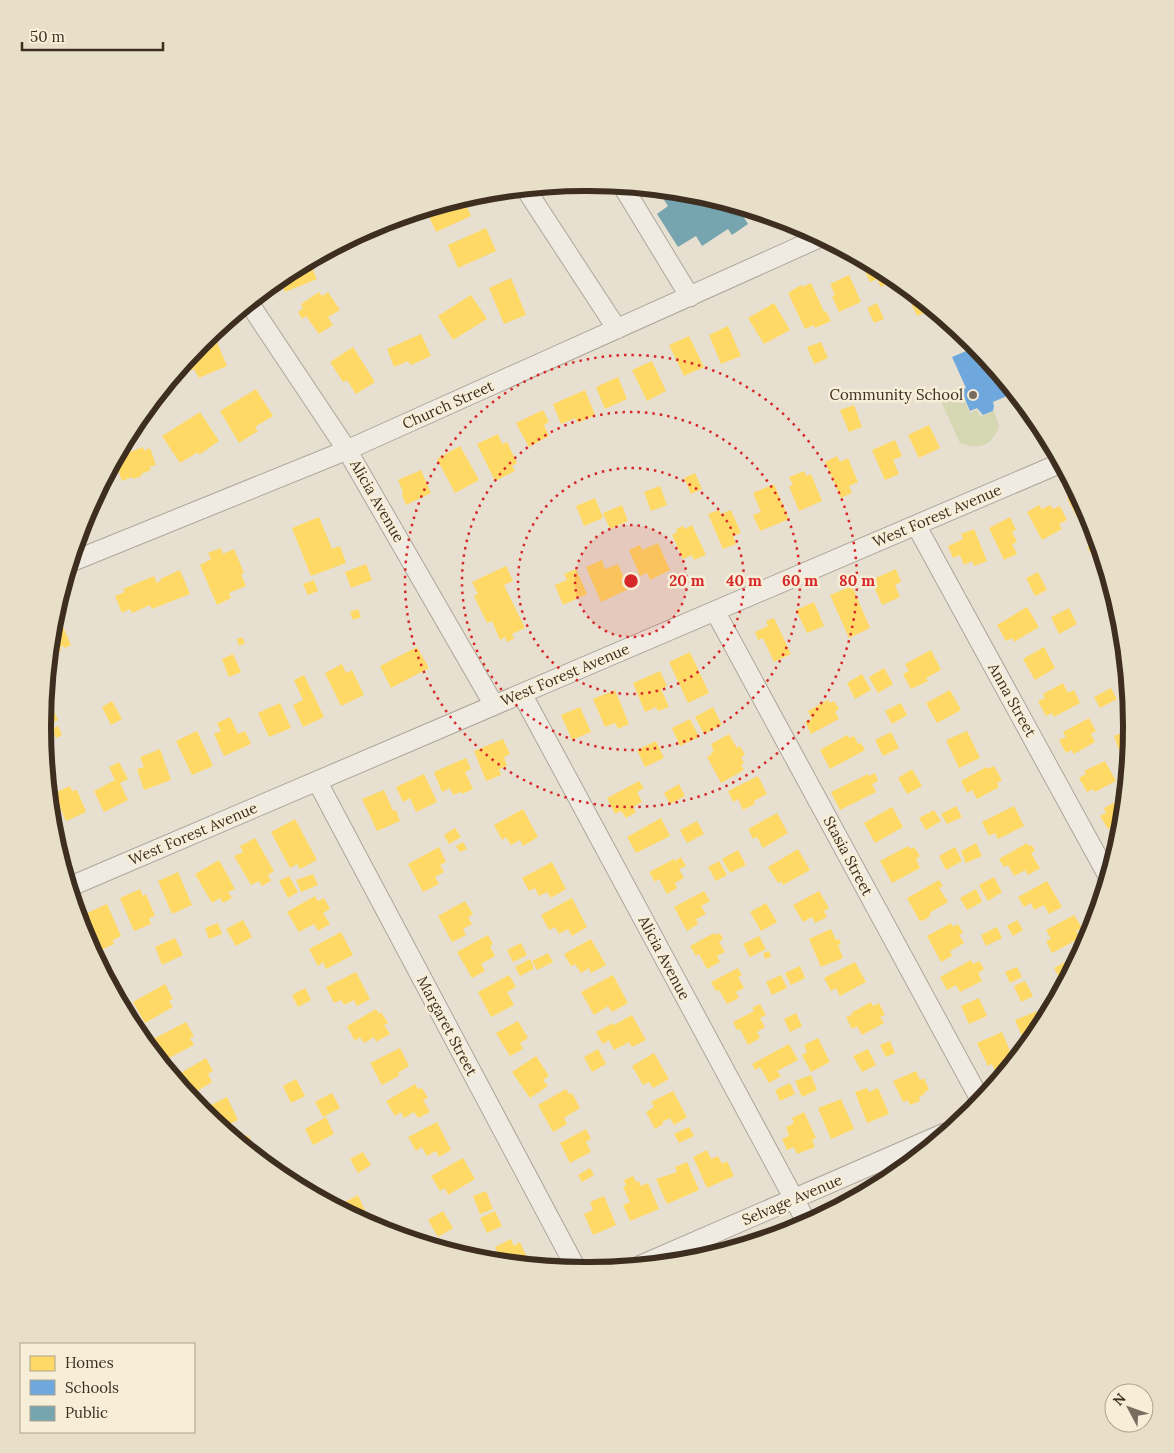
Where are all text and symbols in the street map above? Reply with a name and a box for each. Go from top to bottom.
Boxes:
scale bar [22,20,164,52]
text: 50 m [30,27,65,46]
street label: Church Street [399,376,497,433]
place label: Community School [830,385,963,404]
marker: Community School [967,389,979,401]
street label: Alicia Avenue [346,455,409,546]
street label: West Forest Avenue [870,480,1004,551]
text: 20 m [669,571,705,590]
text: 40 m [726,571,762,590]
text: 60 m [782,571,818,590]
text: 80 m [839,571,875,590]
centre of rings [622,572,640,590]
street label: West Forest Avenue [498,639,632,710]
street label: Anna Street [984,658,1041,740]
street label: West Forest Avenue [126,798,260,869]
street label: Stasia Street [820,813,877,899]
street label: Alicia Avenue [634,912,695,1003]
street label: Margaret Street [413,972,482,1079]
street label: Selvage Avenue [739,1170,845,1229]
legend [20,1343,195,1433]
text: Homes [65,1353,114,1372]
text: Schools [65,1378,119,1397]
north arrow [1104,1383,1154,1433]
text: N [1109,1389,1130,1409]
text: Public [65,1403,108,1422]

